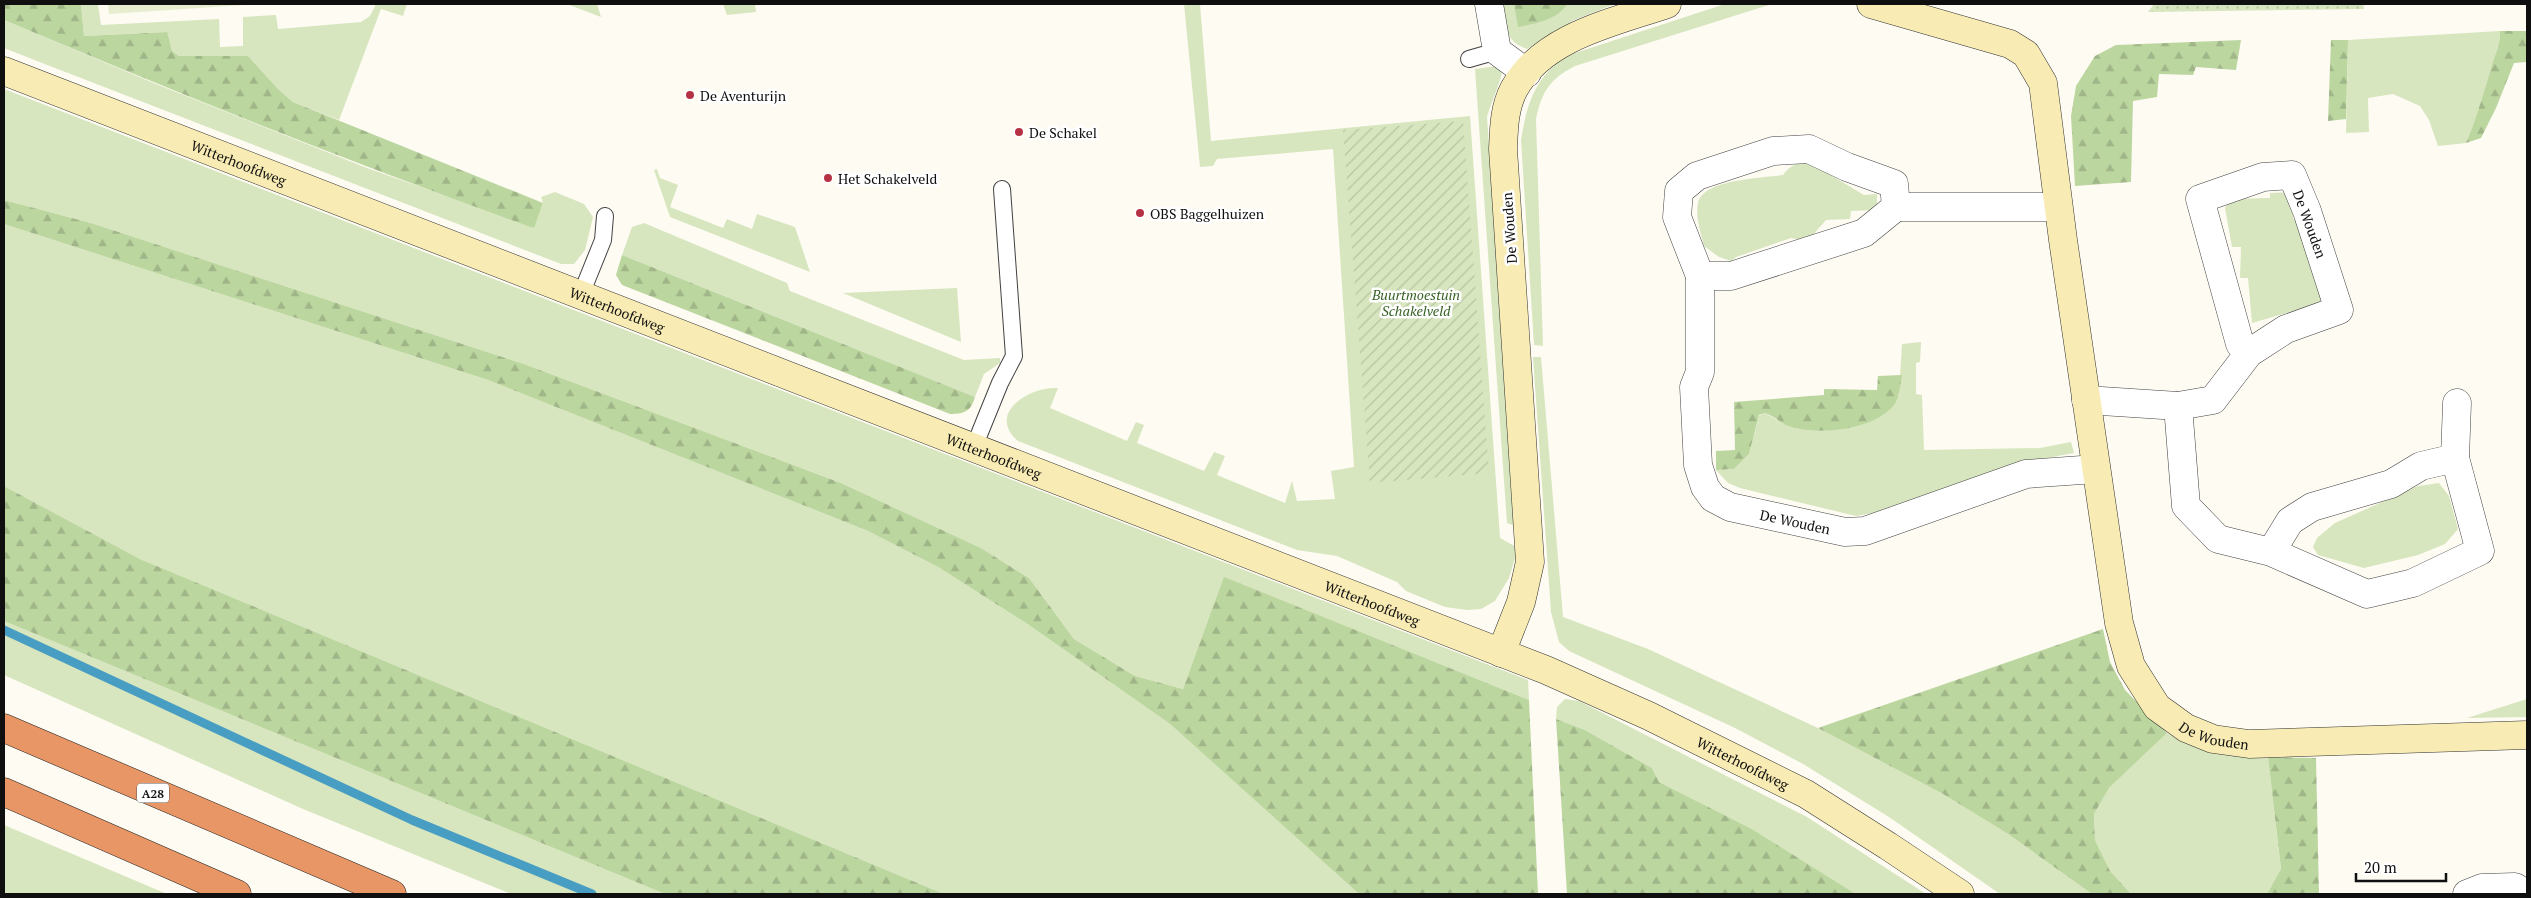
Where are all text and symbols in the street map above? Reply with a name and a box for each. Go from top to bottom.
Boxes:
place label: De Aventurijn [700,86,787,105]
marker: De Aventurijn [684,89,696,101]
place label: De Schakel [1029,123,1097,142]
marker: De Schakel [1013,126,1025,138]
street label: Witterhoofdweg [188,135,290,190]
place label: Het Schakelveld [838,169,938,188]
marker: Het Schakelveld [822,172,834,184]
street label: De Wouden [2289,187,2331,261]
street label: De Wouden [1497,191,1521,264]
place label: OBS Baggelhuizen [1150,204,1265,223]
marker: OBS Baggelhuizen [1134,207,1146,219]
street label: Witterhoofdweg [567,282,668,337]
park label: Buurtmoestuin Schakelveld [1371,285,1460,320]
street label: Witterhoofdweg [943,428,1045,483]
street label: De Wouden [1758,504,1833,538]
street label: Witterhoofdweg [1322,575,1423,630]
street label: De Wouden [2175,717,2251,753]
street label: Witterhoofdweg [1694,732,1793,794]
road number: A28 [137,784,169,802]
scale bar [2356,850,2446,882]
text: 20 m [2364,857,2397,877]

